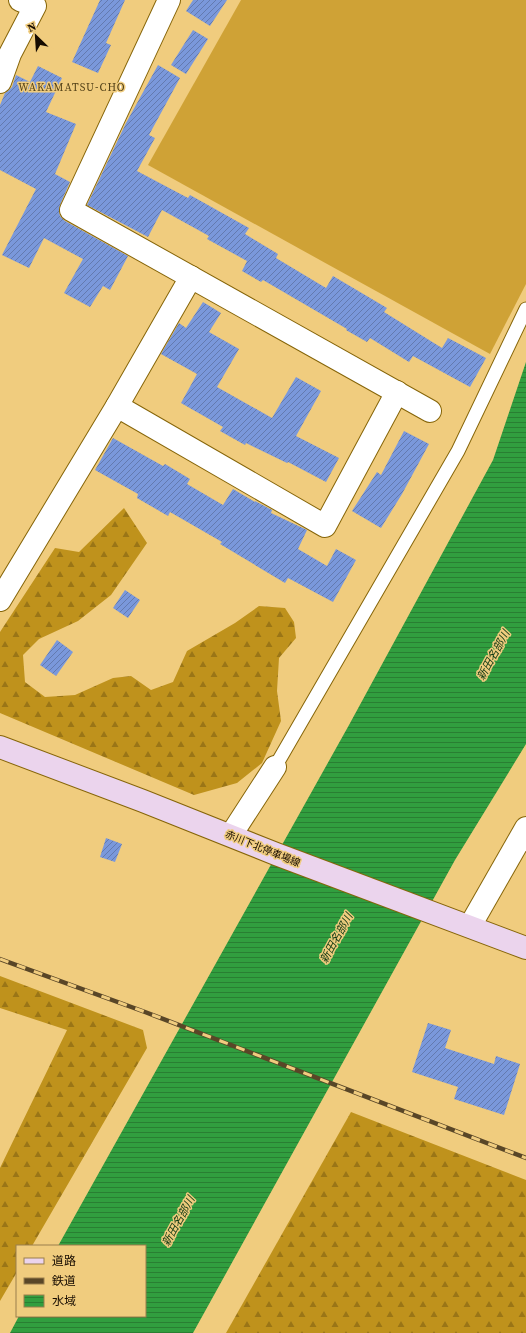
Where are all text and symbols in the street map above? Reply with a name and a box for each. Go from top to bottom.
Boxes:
north arrow [16,16,56,56]
text: N [25,19,39,36]
district label: WAKAMATSU-CHO [18,80,126,95]
water label: 新田名部川 [474,627,514,683]
street label: 赤川下北停車場線 [223,827,302,869]
water label: 新田名部川 [317,910,357,966]
water label: 新田名部川 [159,1193,199,1249]
legend [16,1245,146,1317]
text: 道路 [52,1253,76,1269]
text: 鉄道 [52,1273,76,1289]
text: 水域 [52,1293,76,1309]

